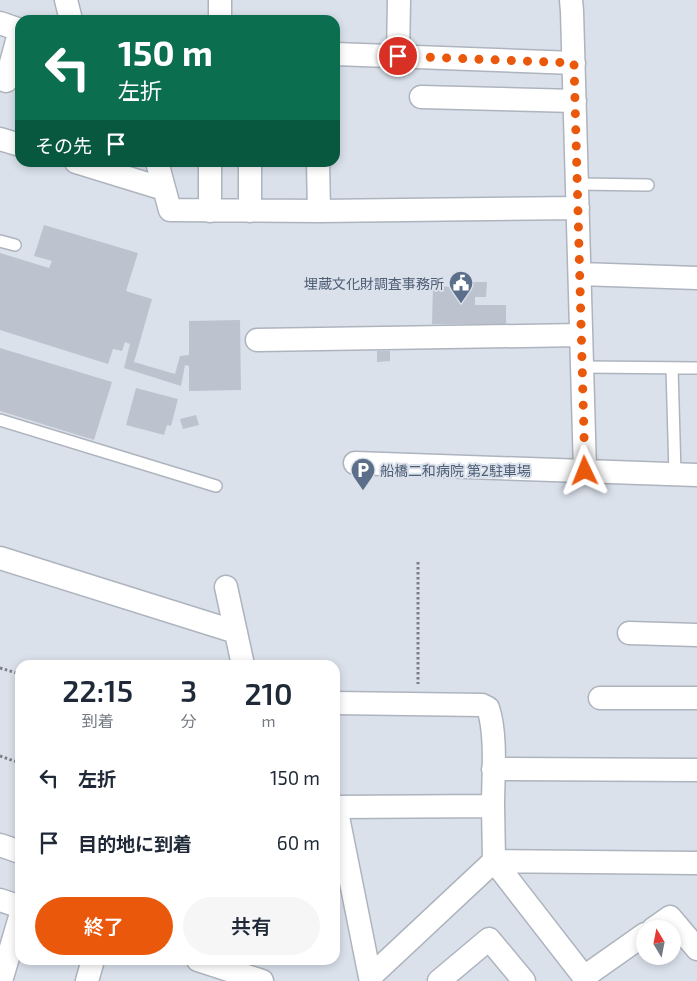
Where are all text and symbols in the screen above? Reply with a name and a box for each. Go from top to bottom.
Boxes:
text: 150 m [118,31,213,73]
icon: left [35,35,100,100]
pin [377,35,419,77]
icon: arrive [384,42,412,70]
text: 左折 [118,77,162,103]
icon: arrive [102,130,130,158]
text: その先 [35,134,92,157]
public building icon: 埋蔵文化財調査事務所 [448,270,474,304]
place label: 埋蔵文化財調査事務所 [304,275,444,292]
position arrow [558,444,610,496]
parking icon: 船橋二和病院 第2駐車場 [350,457,376,491]
place label: 船橋二和病院 第2駐車場 [380,462,531,479]
text: 22:15 [62,672,133,708]
text: 3 [180,672,197,708]
text: 210 [244,675,293,711]
text: 到着 [82,711,114,730]
text: 分 [181,711,197,730]
text: m [262,711,276,730]
icon: left [35,764,63,792]
text: 150 m [270,766,320,789]
text: 左折 [78,767,116,790]
icon: arrive [35,829,63,857]
text: 60 m [277,831,320,854]
text: 目的地に到着 [78,832,192,855]
button: 終了 [35,897,173,955]
button: 共有 [183,897,320,955]
north arrow [636,920,681,965]
map controls [636,920,681,965]

